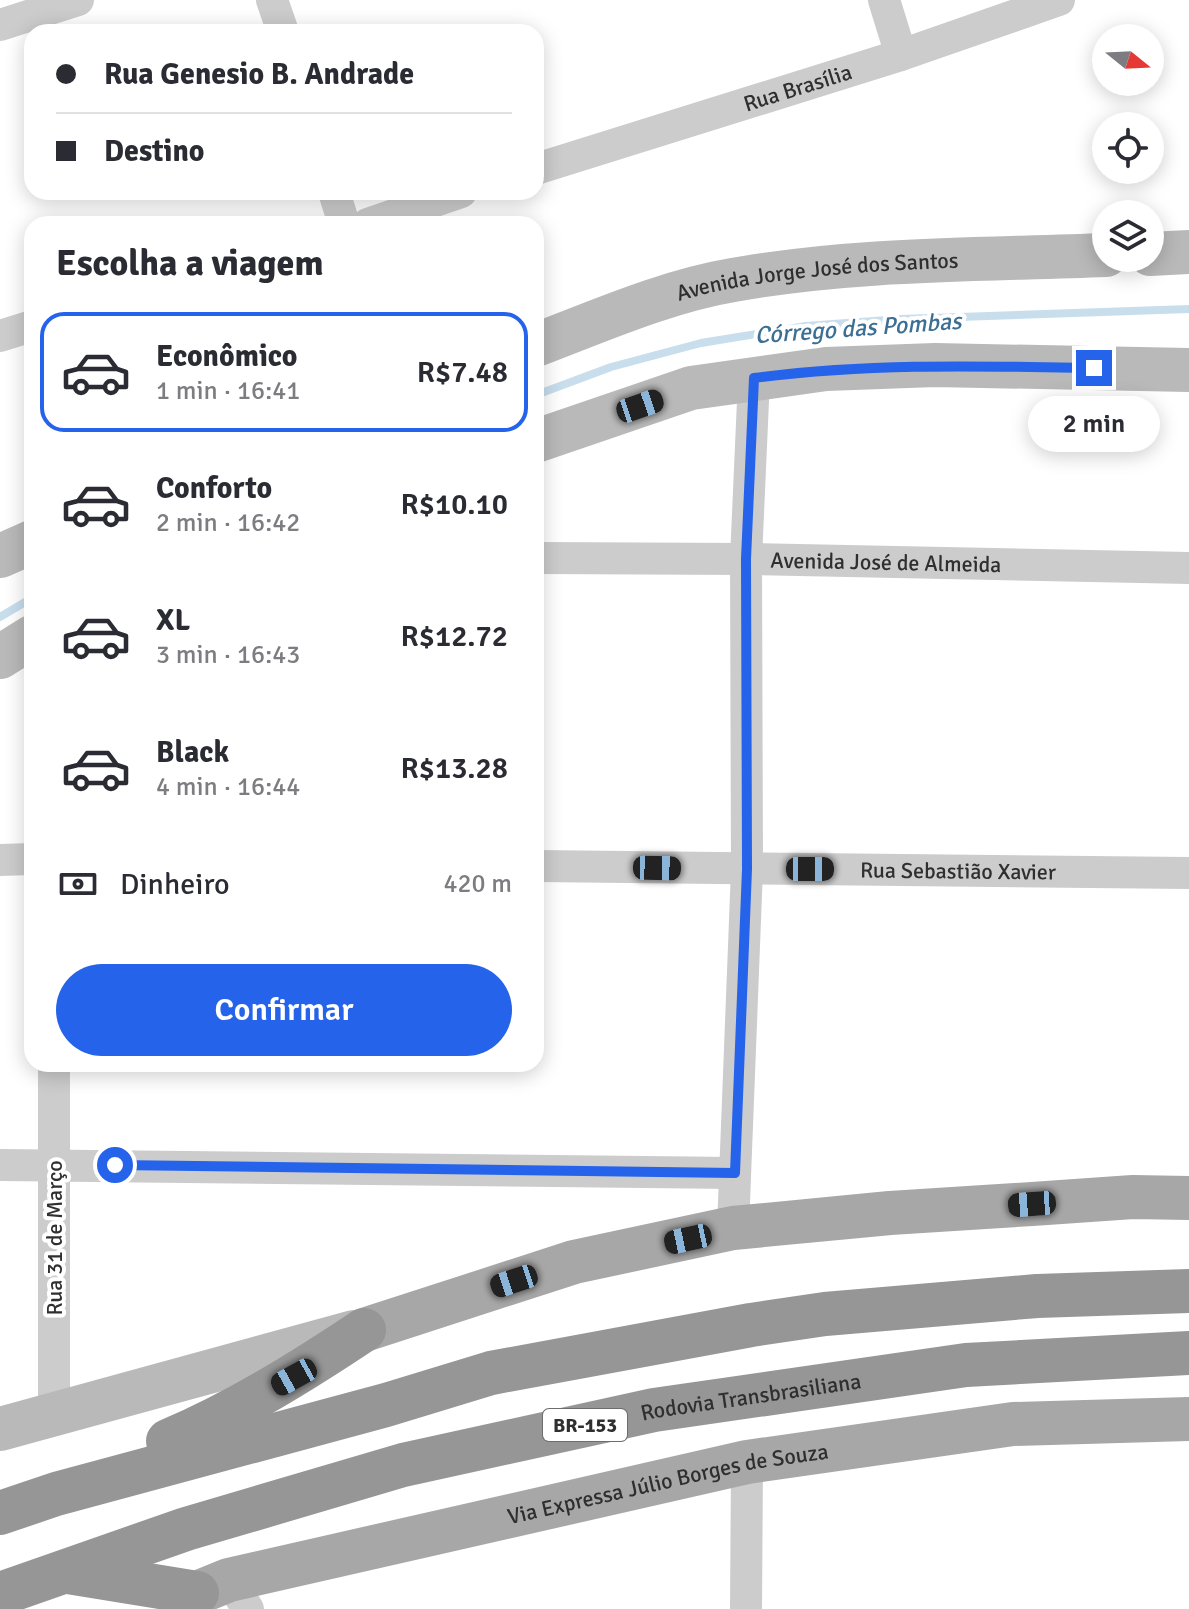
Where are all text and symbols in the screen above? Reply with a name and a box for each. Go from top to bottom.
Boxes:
north arrow [1092,24,1164,96]
map controls [1092,24,1164,272]
text: Rua Genesio B. Andrade [104,56,414,93]
street label: Rua Brasília [740,58,855,117]
button: locate [1092,112,1164,184]
text: Destino [104,133,205,170]
button: layers [1092,200,1164,272]
text: Escolha a viagem [56,241,324,286]
street label: Avenida Jorge José dos Santos [673,247,959,307]
water label: Córrego das Pombas [754,306,965,350]
icon: car [60,336,132,408]
text: Econômico [156,338,298,375]
route end [1076,350,1112,386]
text: R$7.48 [417,354,508,391]
text: 1 min · 16:41 [156,375,300,407]
car [613,387,667,425]
callout: 2 min [1028,396,1160,452]
text: 2 min [1063,408,1125,440]
icon: car [60,468,132,540]
text: Conforto [156,470,272,507]
text: R$10.10 [401,486,508,523]
text: 2 min · 16:42 [156,507,300,539]
street label: Avenida José de Almeida [770,547,1002,578]
icon: car [60,600,132,672]
text: XL [156,602,190,639]
text: R$12.72 [401,618,508,655]
text: 3 min · 16:43 [156,639,300,671]
icon: car [60,732,132,804]
text: Black [156,734,229,771]
text: R$13.28 [401,750,508,787]
text: 4 min · 16:44 [156,771,300,803]
car [633,856,681,880]
street label: Rua Sebastião Xavier [860,856,1056,886]
car [786,857,834,881]
icon: cash [56,862,100,906]
text: Dinheiro [120,866,230,903]
text: 420 m [443,868,512,900]
button: Confirmar [56,964,512,1056]
route start [97,1147,133,1183]
street label: Rua 31 de Março [41,1160,68,1316]
car [1007,1190,1057,1218]
car [662,1222,714,1256]
car [487,1262,541,1300]
car [267,1355,321,1399]
street label: Rodovia Transbrasiliana [638,1367,863,1427]
road number: BR-153 [543,1409,627,1441]
street label: Via Expressa Júlio Borges de Souza [505,1438,830,1530]

